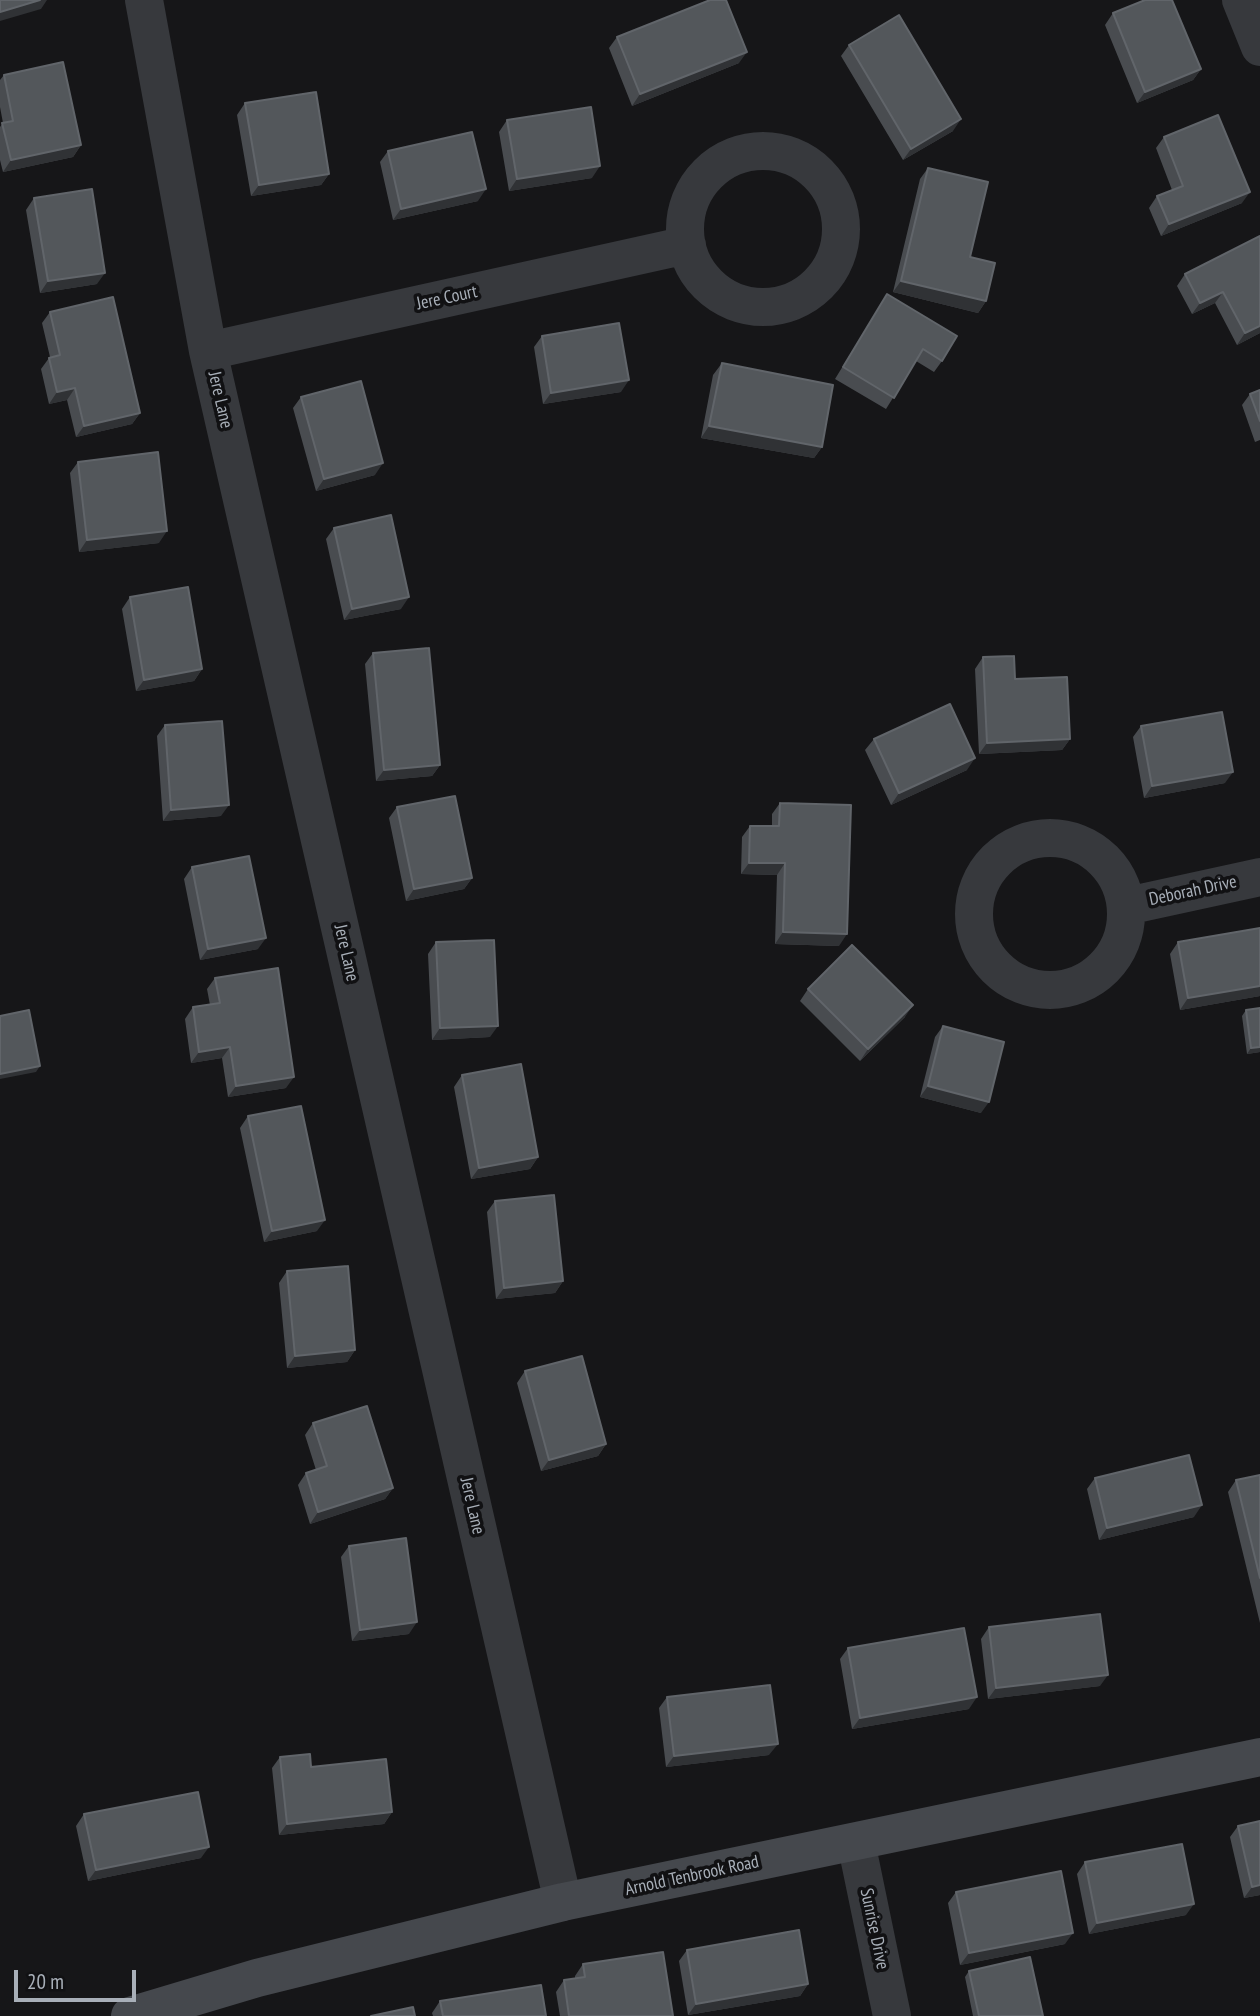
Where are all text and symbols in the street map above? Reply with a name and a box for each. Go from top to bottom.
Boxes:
street label: Jere Court [415,281,479,315]
street label: Jere Lane [203,369,237,431]
street label: Deborah Drive [1147,871,1239,911]
street label: Jere Lane [329,922,363,984]
street label: Jere Lane [455,1475,489,1537]
street label: Arnold Tenbrook Road [623,1851,761,1901]
street label: Sunrise Drive [855,1887,893,1971]
scale bar [18,1956,140,2000]
text: 20 m [27,1968,64,1995]

